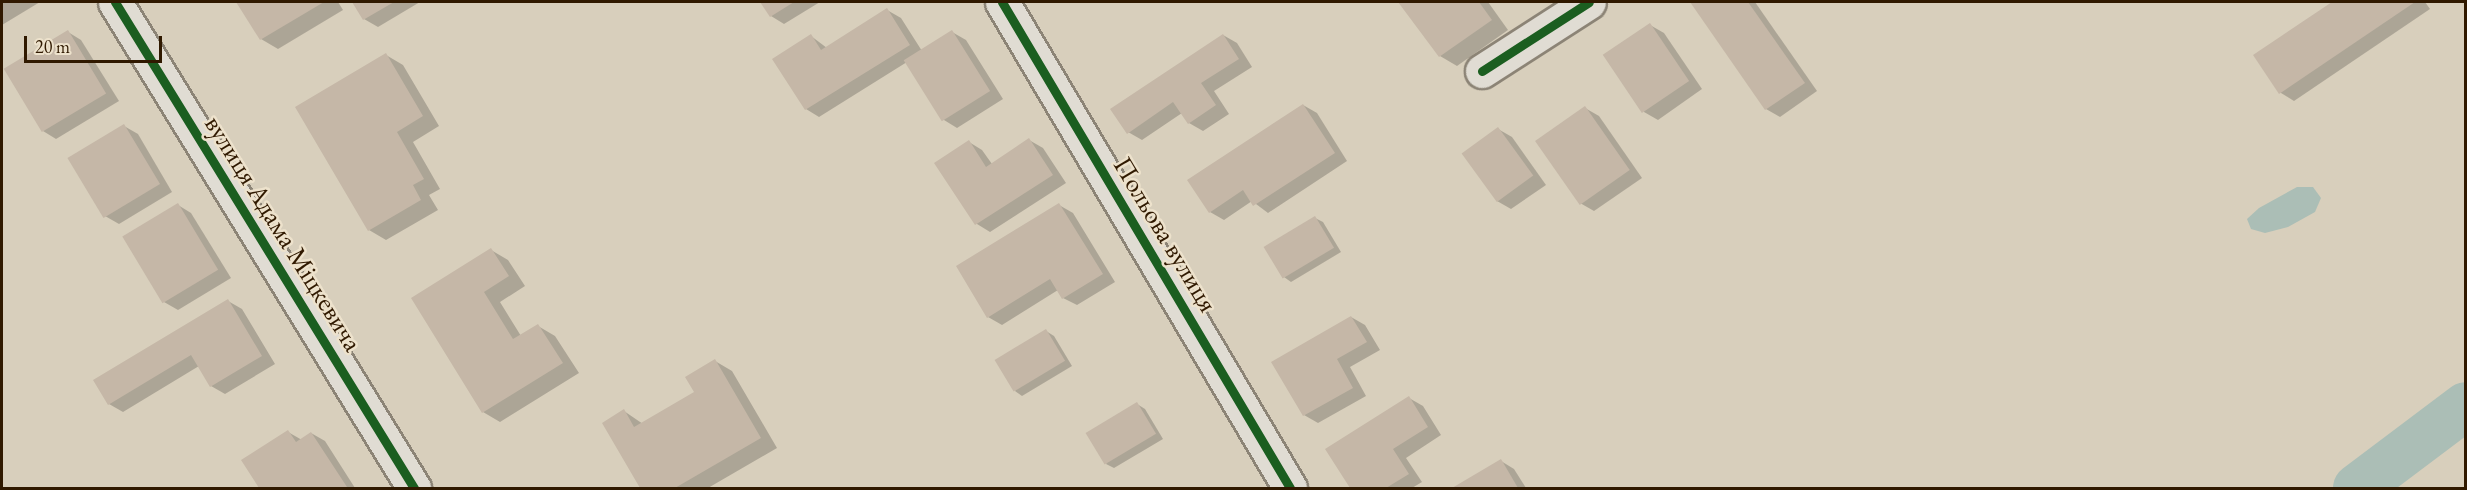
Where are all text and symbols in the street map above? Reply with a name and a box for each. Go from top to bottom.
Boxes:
scale bar [27,24,165,62]
text: 20 m [35,35,70,58]
street label: вулиця Адама Міцкевича [198,109,370,357]
street label: Польова вулиця [1107,151,1225,317]

